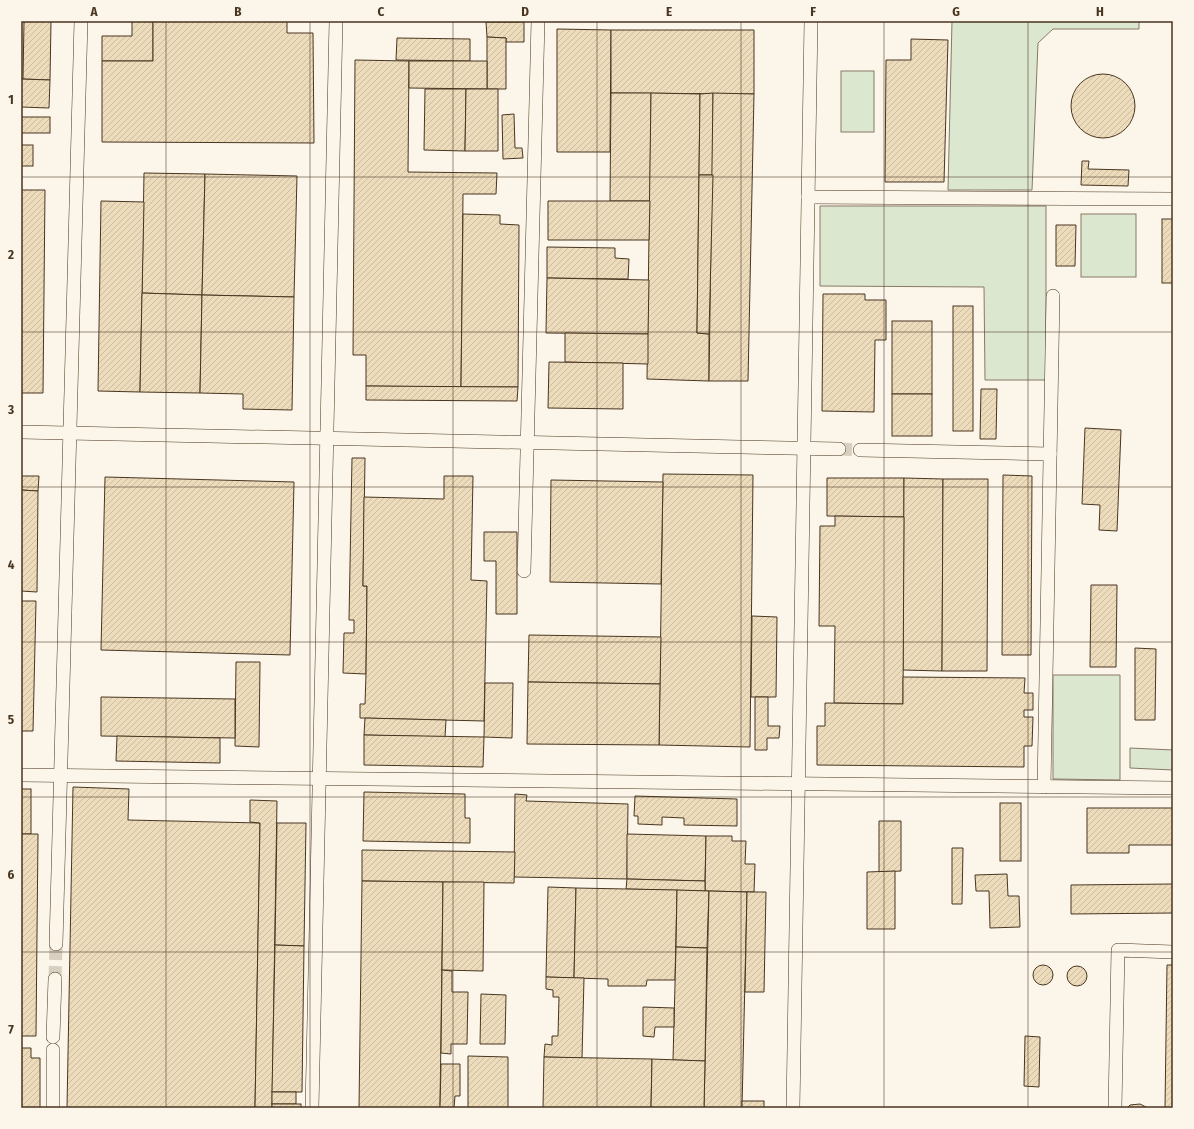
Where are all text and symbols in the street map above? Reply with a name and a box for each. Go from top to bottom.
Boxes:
text: A [89,4,98,19]
text: B [234,4,242,19]
text: C [378,4,385,19]
text: D [521,4,529,19]
text: E [666,4,672,19]
text: F [810,4,816,19]
text: G [952,4,960,19]
text: H [1096,4,1104,19]
text: 1 [8,92,14,107]
text: 2 [7,247,14,262]
text: 3 [7,402,14,417]
text: 4 [8,557,15,572]
text: 5 [8,712,14,727]
text: 6 [8,867,15,882]
text: 7 [8,1022,14,1037]

